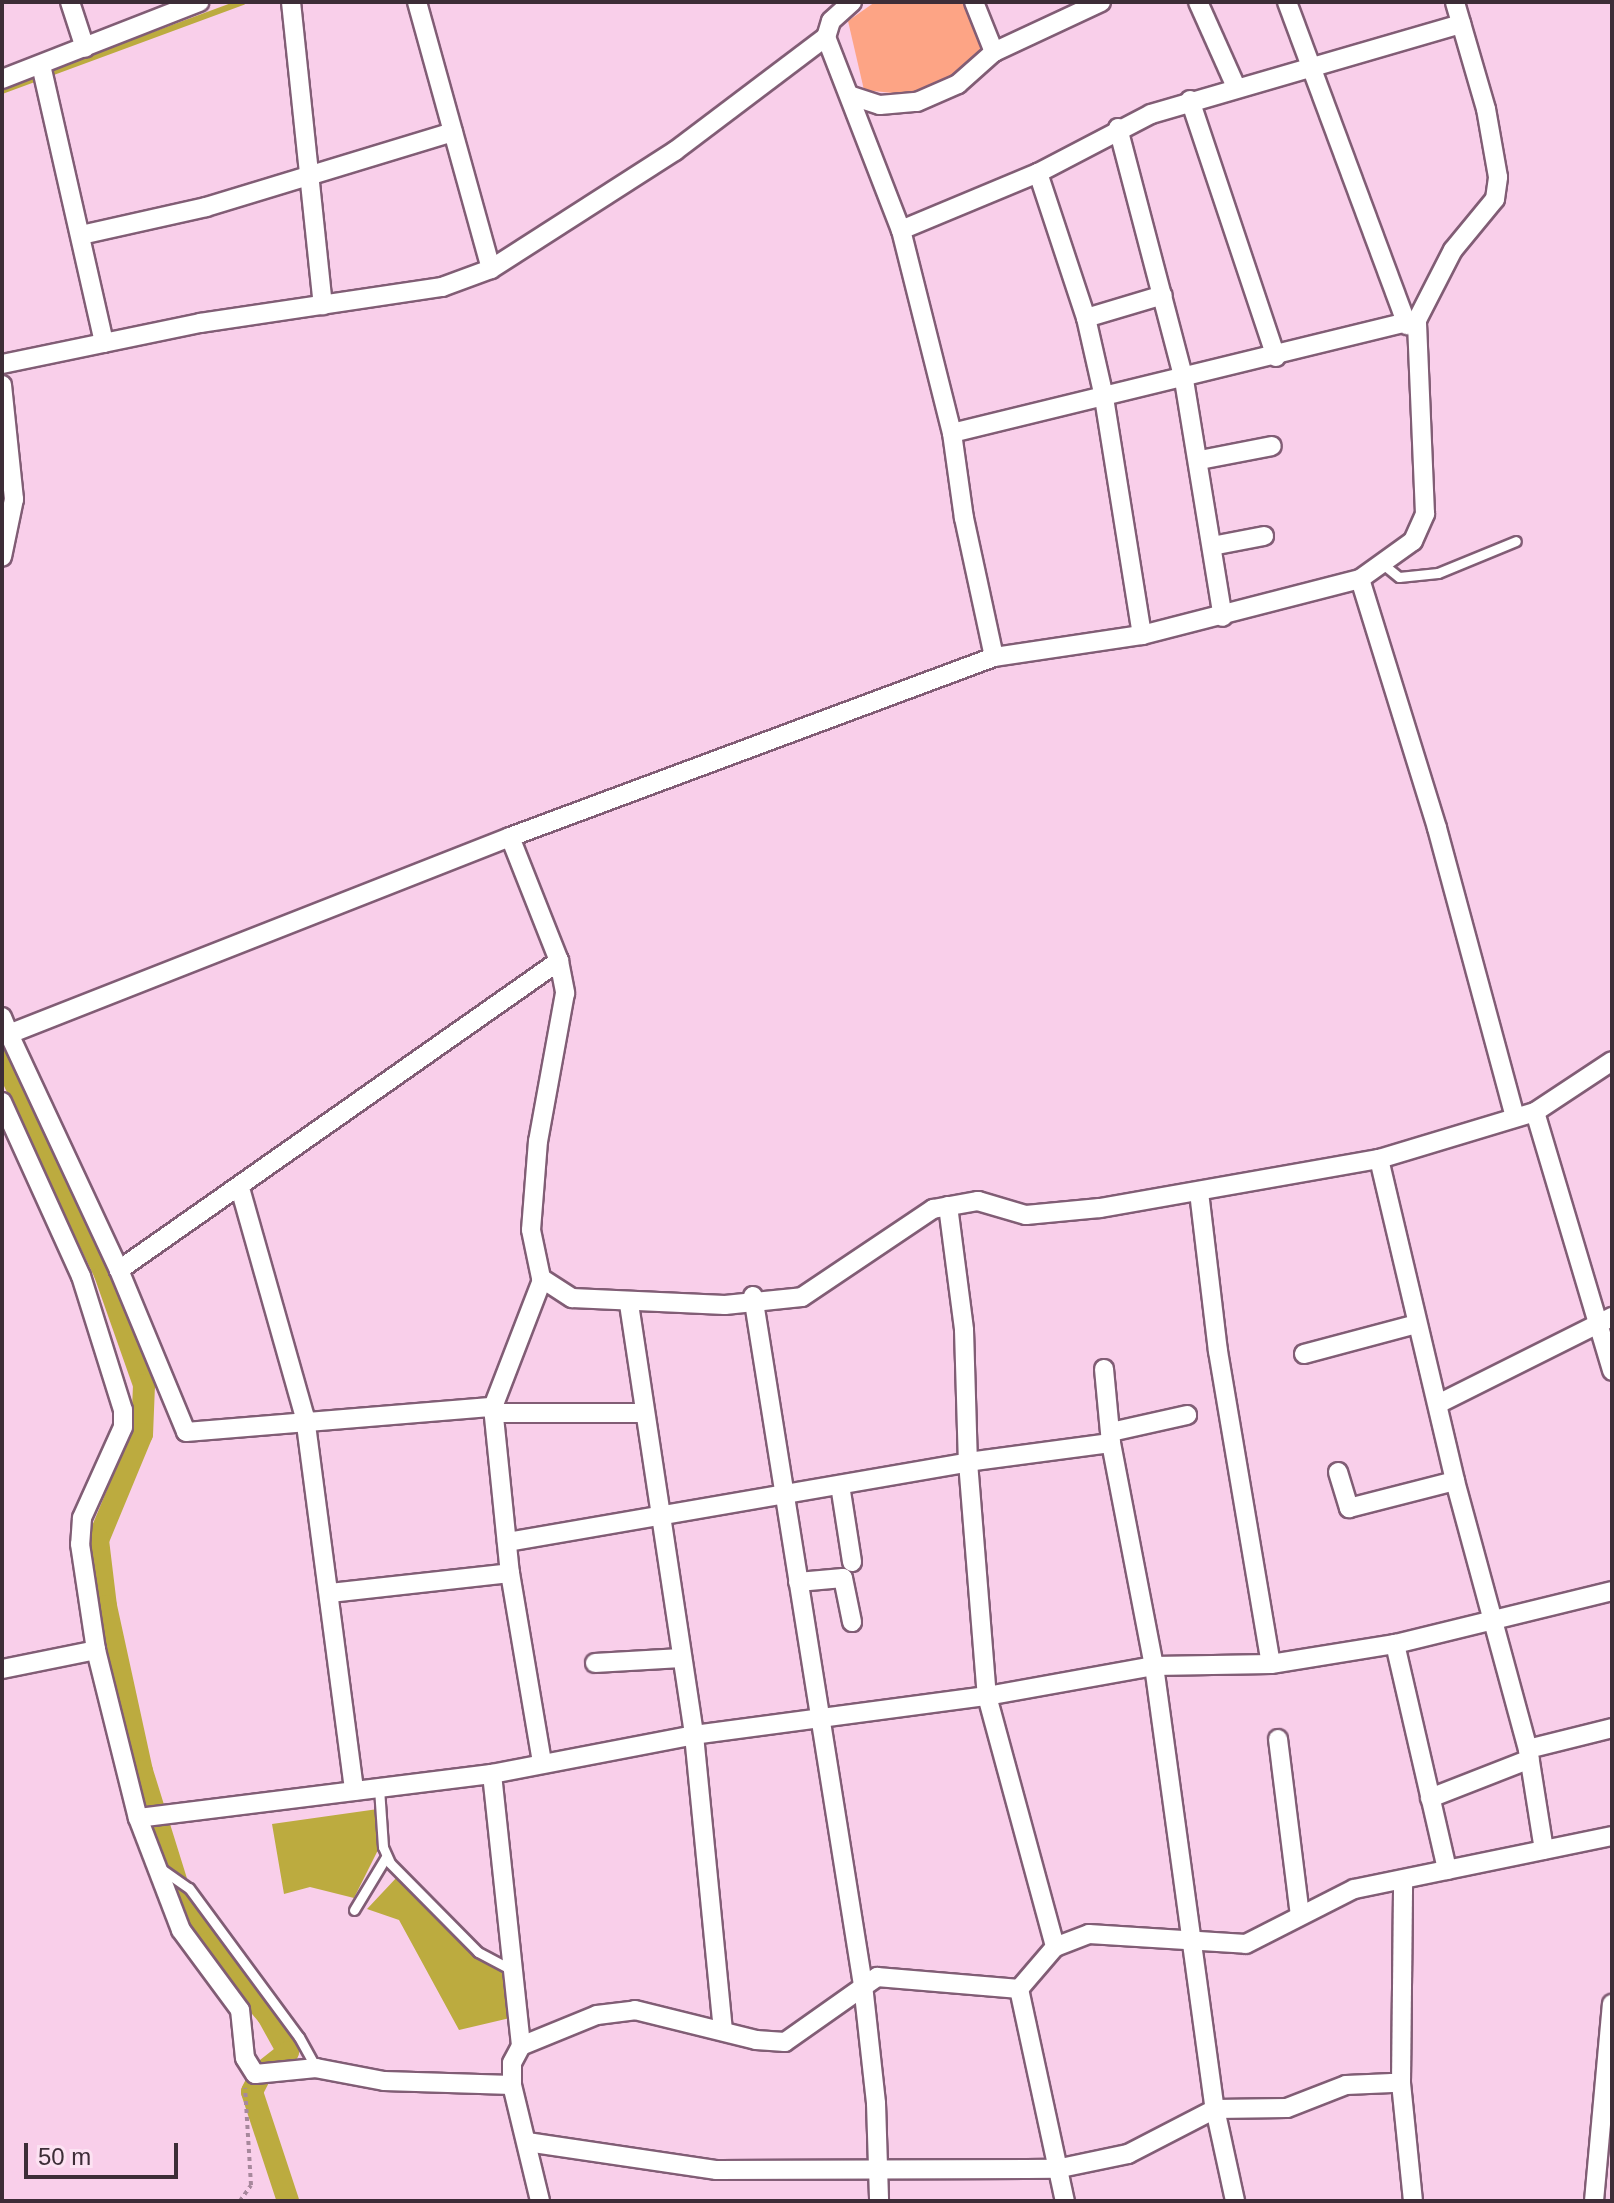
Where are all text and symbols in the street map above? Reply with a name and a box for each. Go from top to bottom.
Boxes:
scale bar [28,2127,182,2177]
text: 50 m [38,2143,91,2170]

